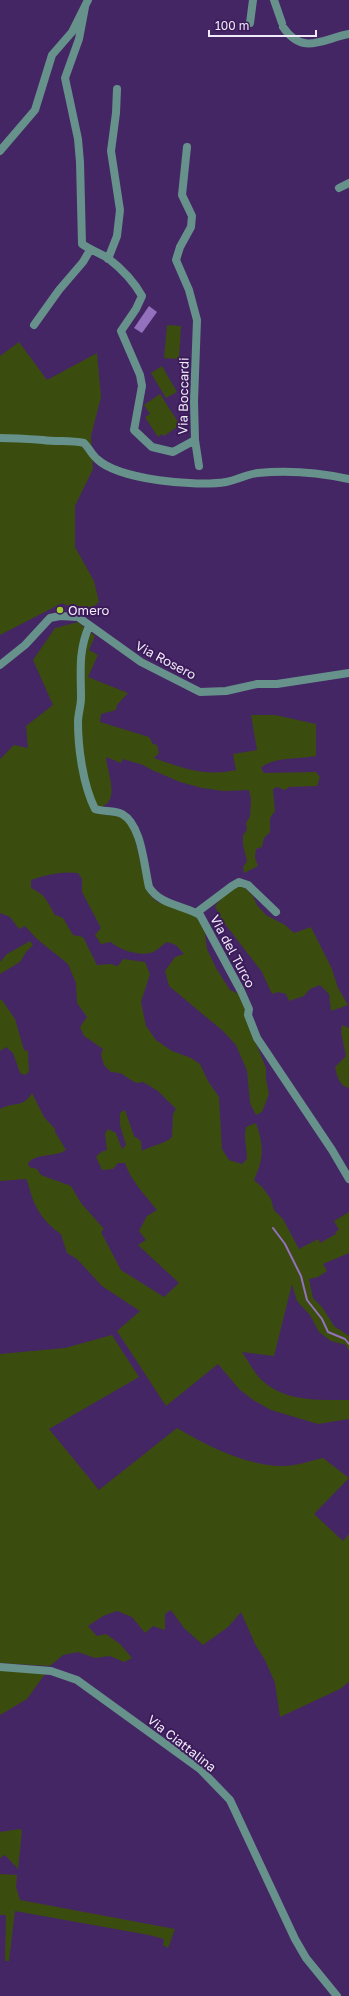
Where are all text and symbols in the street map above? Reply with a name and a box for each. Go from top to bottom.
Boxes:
scale bar [209,12,316,38]
text: 100 m [215,18,249,33]
street label: Via Boccardi [174,357,192,435]
place label: Omero [68,602,110,618]
marker: Omero [55,605,65,615]
street label: Via Rosero [133,637,199,683]
street label: Via del Turco [207,912,259,990]
street label: Via Ciattalina [144,1711,220,1775]

